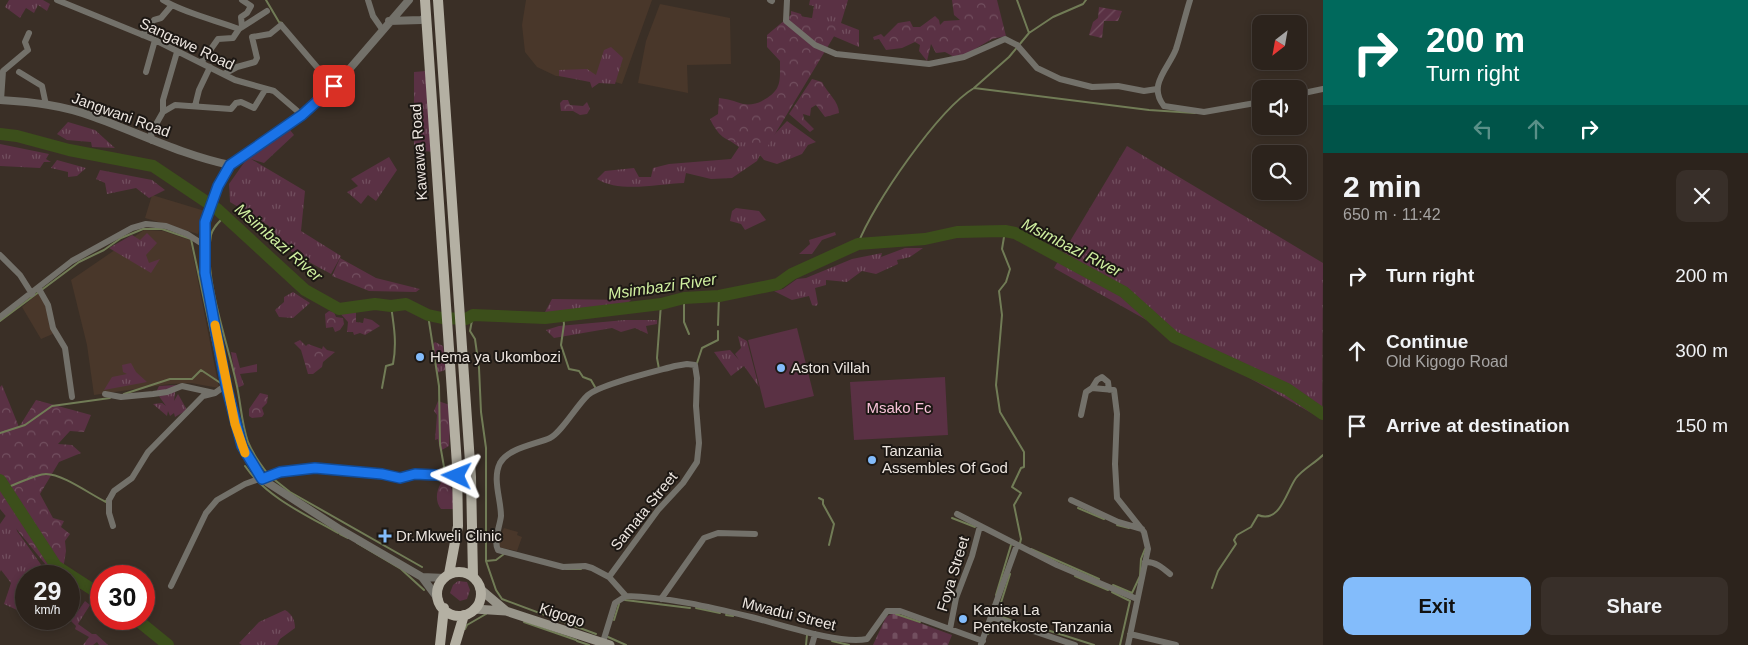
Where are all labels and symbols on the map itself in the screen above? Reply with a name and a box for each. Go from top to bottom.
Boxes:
street label: Sangawe Road [137,14,237,73]
north arrow [1252,15,1308,70]
pin [313,65,355,107]
street label: Jangwani Road [70,89,173,140]
street label: Kawawa Road [407,103,430,201]
water label: Msimbazi River [232,200,326,285]
water label: Msimbazi River [1019,215,1125,280]
water label: Msimbazi River [607,270,718,303]
place label: Hema ya Ukombozi [430,348,561,365]
marker: Hema ya Ukombozi [414,351,426,363]
place label: Aston Villah [791,359,870,376]
marker: Aston Villah [775,362,787,374]
park label: Msako Fc [866,399,932,416]
place label: Tanzania Assembles Of God [882,442,1008,476]
position arrow [430,449,482,501]
marker: Tanzania Assembles Of God [866,454,878,466]
street label: Samata Street [607,467,681,553]
place label: Dr.Mkweli Clinic [396,527,502,544]
marker: Dr.Mkweli Clinic [378,529,392,543]
street label: Foya Street [933,534,972,613]
speed limit sign: 30 [90,565,155,630]
street label: Mwadui Street [741,594,838,634]
street label: Kigogo [537,599,587,630]
place label: Kanisa La Pentekoste Tanzania [973,601,1113,635]
marker: Kanisa La Pentekoste Tanzania [957,613,969,625]

